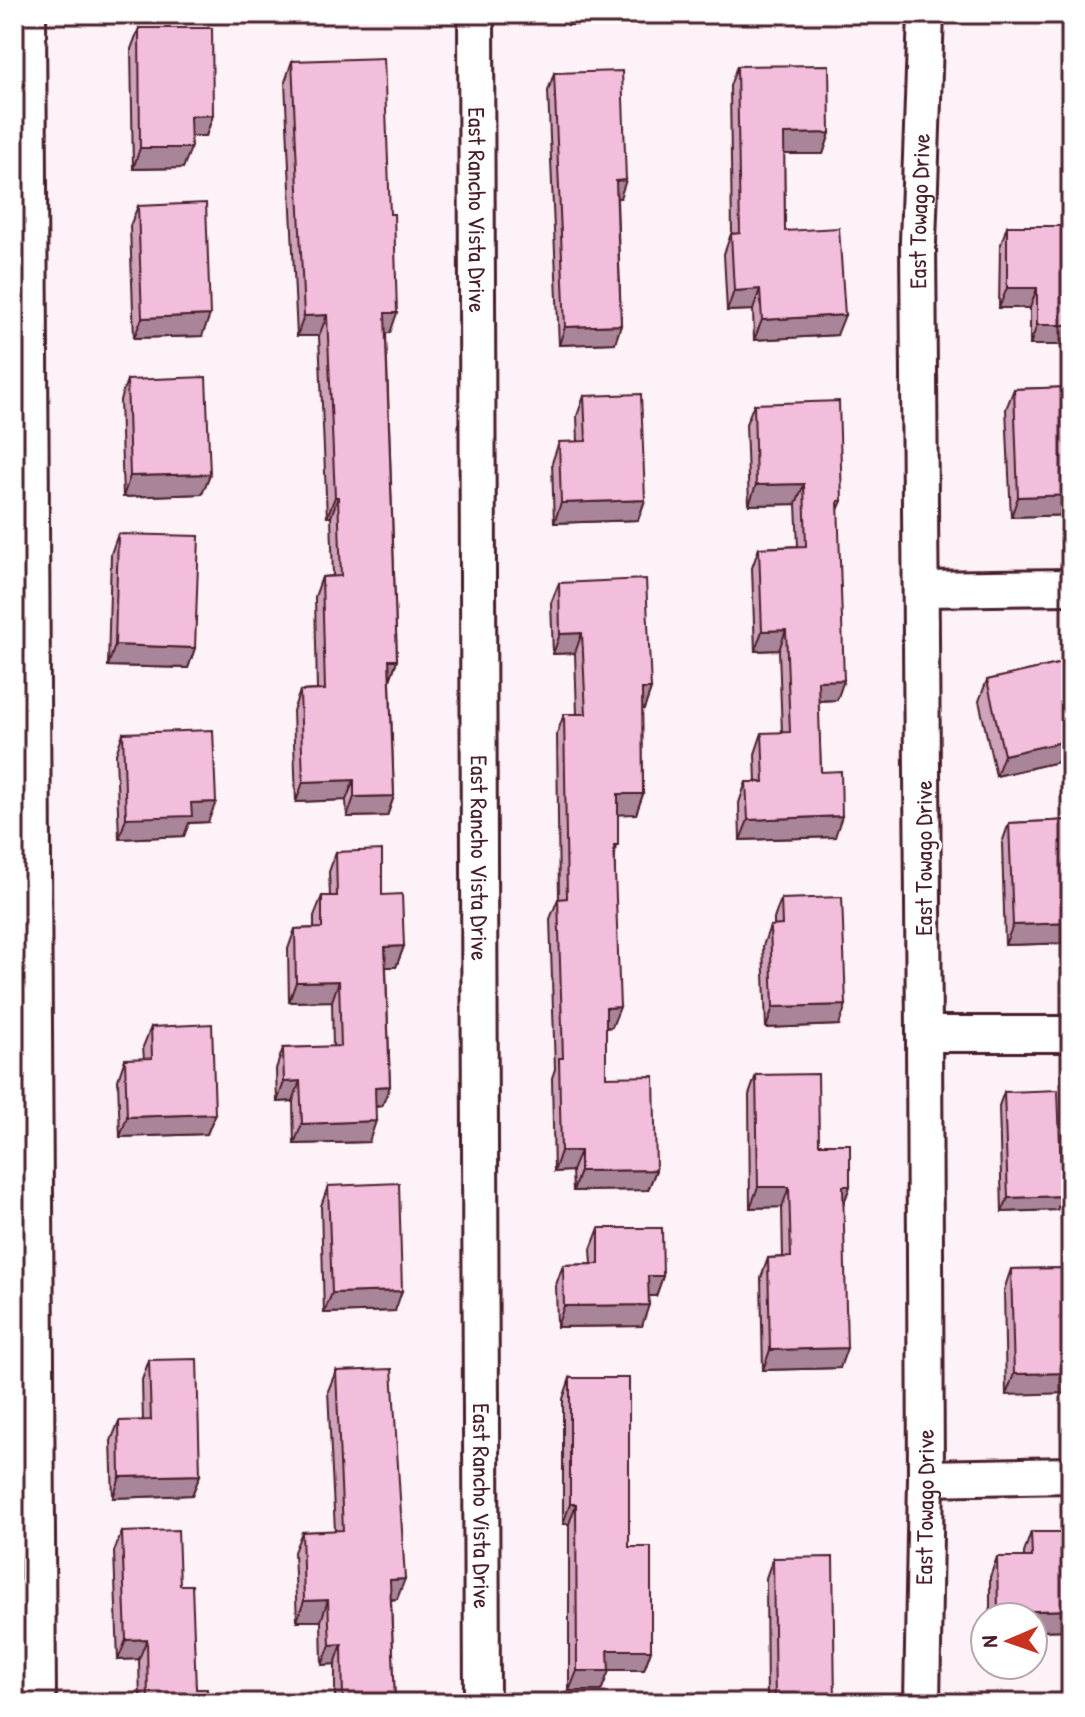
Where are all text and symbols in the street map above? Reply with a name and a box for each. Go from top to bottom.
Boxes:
street label: East Rancho Vista Drive [461,107,494,313]
street label: East Towago Drive [901,132,937,289]
street label: East Rancho Vista Drive [464,755,496,961]
street label: East Towago Drive [907,780,939,936]
street label: East Rancho Vista Drive [466,1403,499,1609]
street label: East Towago Drive [907,1429,941,1585]
north arrow [969,1601,1049,1681]
text: N [974,1635,1004,1648]

